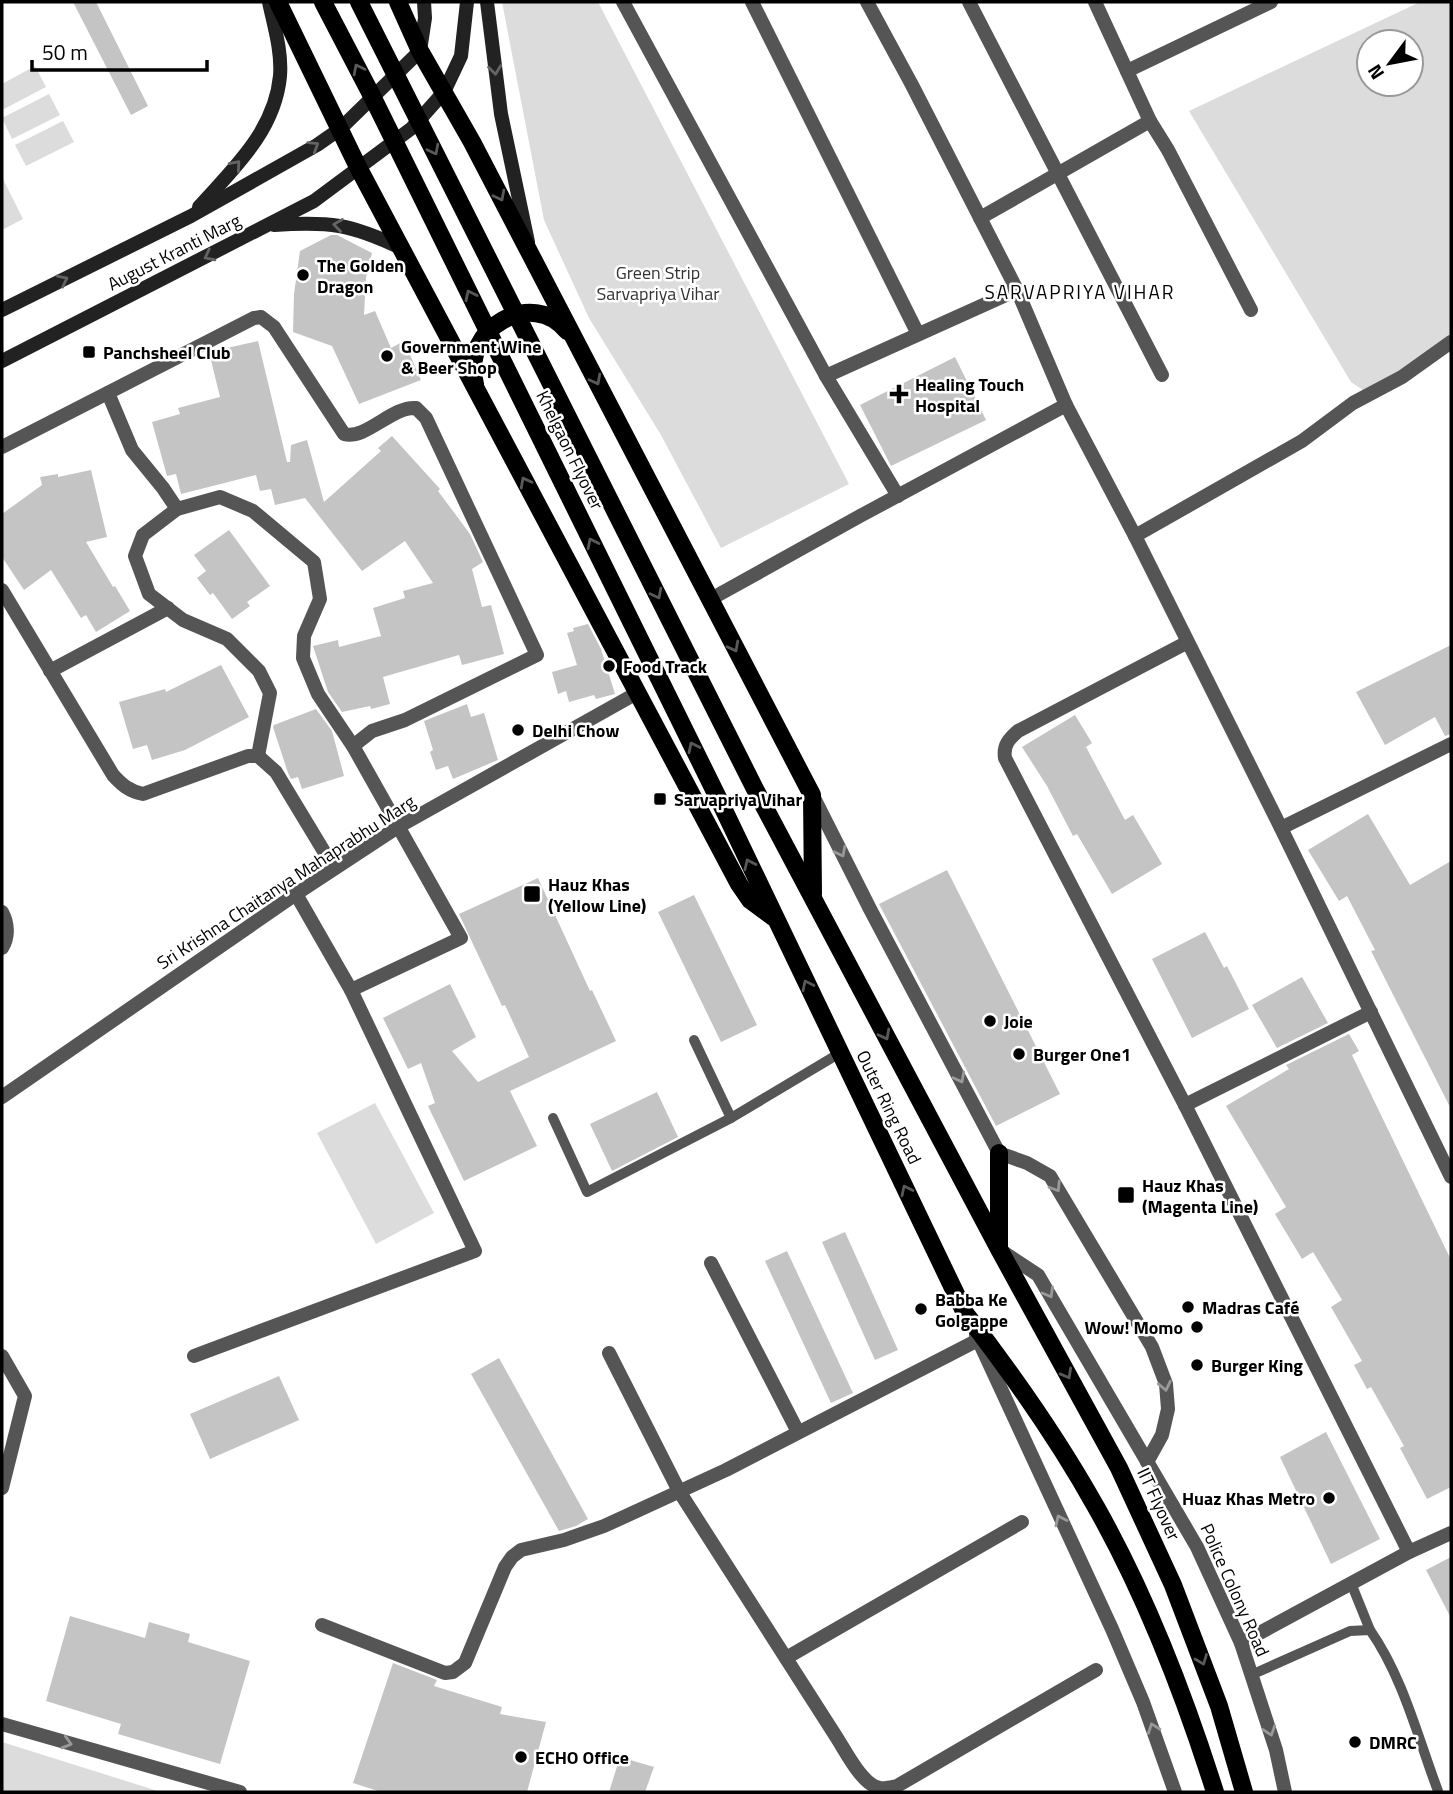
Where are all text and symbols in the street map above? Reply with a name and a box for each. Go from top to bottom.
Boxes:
scale bar [32,28,206,72]
north arrow [1355,28,1425,98]
text: 50 m [42,36,88,68]
text: N [1359,59,1391,86]
one-way arrow [352,64,366,76]
one-way arrow [487,64,502,75]
one-way arrow [307,142,320,155]
one-way arrow [426,143,440,155]
one-way arrow [228,160,240,173]
one-way arrow [492,188,505,201]
street label: August Kranti Marg [103,207,245,297]
one-way arrow [332,217,343,232]
one-way arrow [204,248,216,261]
place label: The Golden Dragon [317,252,404,300]
park label: Green Strip Sarvapriya Vihar [596,259,720,307]
marker: The Golden Dragon [295,267,311,283]
one-way arrow [56,274,68,288]
district label: SARVAPRIYA VIHAR [985,277,1175,306]
one-way arrow [464,290,478,302]
place label: Government Wine & Beer Shop [401,333,541,381]
place label: Panchsheel Club [103,339,231,366]
marker: Panchsheel Club [81,344,97,360]
marker: Government Wine & Beer Shop [379,348,395,364]
place label: Healing Touch Hospital [915,371,1024,419]
one-way arrow [587,373,601,385]
marker: Healing Touch Hospital [889,384,909,404]
street label: Khelgaon Flyover [529,386,611,514]
one-way arrow [520,477,533,489]
one-way arrow [587,538,601,550]
one-way arrow [649,587,663,599]
one-way arrow [726,640,739,652]
place label: Food Track [623,653,708,680]
marker: Food Track [601,658,617,674]
place label: Delhi Chow [532,717,619,744]
marker: Delhi Chow [510,722,526,738]
one-way arrow [687,742,701,754]
place label: Sarvapriya Vihar [674,786,803,813]
street label: Sri Krishna Chaitanya Mahaprabhu Marg [151,788,421,976]
marker: Sarvapriya Vihar [652,791,668,807]
one-way arrow [833,845,847,857]
one-way arrow [744,858,758,871]
place label: Hauz Khas (Yellow Line) [548,871,646,919]
marker: Hauz Khas (Yellow Line) [522,884,542,904]
one-way arrow [802,980,816,992]
place label: Joie [1004,1008,1033,1035]
marker: Joie [982,1013,998,1029]
one-way arrow [877,1028,891,1041]
place label: Burger One1 [1033,1041,1131,1068]
street label: Outer Ring Road [850,1045,928,1169]
marker: Burger One1 [1011,1046,1027,1062]
one-way arrow [951,1070,965,1083]
place label: Hauz Khas (Magenta Line) [1142,1172,1258,1220]
one-way arrow [1048,1179,1061,1192]
one-way arrow [900,1185,914,1197]
marker: Hauz Khas (Magenta Line) [1116,1185,1136,1205]
place label: Babba Ke Golgappe [935,1286,1008,1334]
one-way arrow [1041,1286,1054,1299]
place label: Madras Café [1202,1294,1299,1321]
marker: Madras Café [1180,1299,1196,1315]
marker: Babba Ke Golgappe [913,1301,929,1317]
place label: Wow! Momo [1085,1314,1183,1341]
marker: Wow! Momo [1189,1319,1205,1335]
place label: Burger King [1211,1352,1303,1379]
marker: Burger King [1189,1357,1205,1373]
one-way arrow [1059,1366,1072,1379]
one-way arrow [1156,1380,1171,1392]
street label: IIT Flyover [1130,1463,1188,1545]
place label: Huaz Khas Metro [1182,1485,1315,1512]
marker: Huaz Khas Metro [1321,1490,1337,1506]
one-way arrow [1055,1515,1069,1527]
street label: Police Colony Road [1194,1519,1276,1661]
one-way arrow [1193,1654,1207,1666]
one-way arrow [1147,1722,1161,1734]
one-way arrow [1261,1725,1276,1737]
place label: DMRC [1369,1729,1417,1756]
one-way arrow [61,1734,73,1749]
marker: DMRC [1347,1734,1363,1750]
place label: ECHO Office [535,1744,629,1771]
marker: ECHO Office [513,1749,529,1765]

